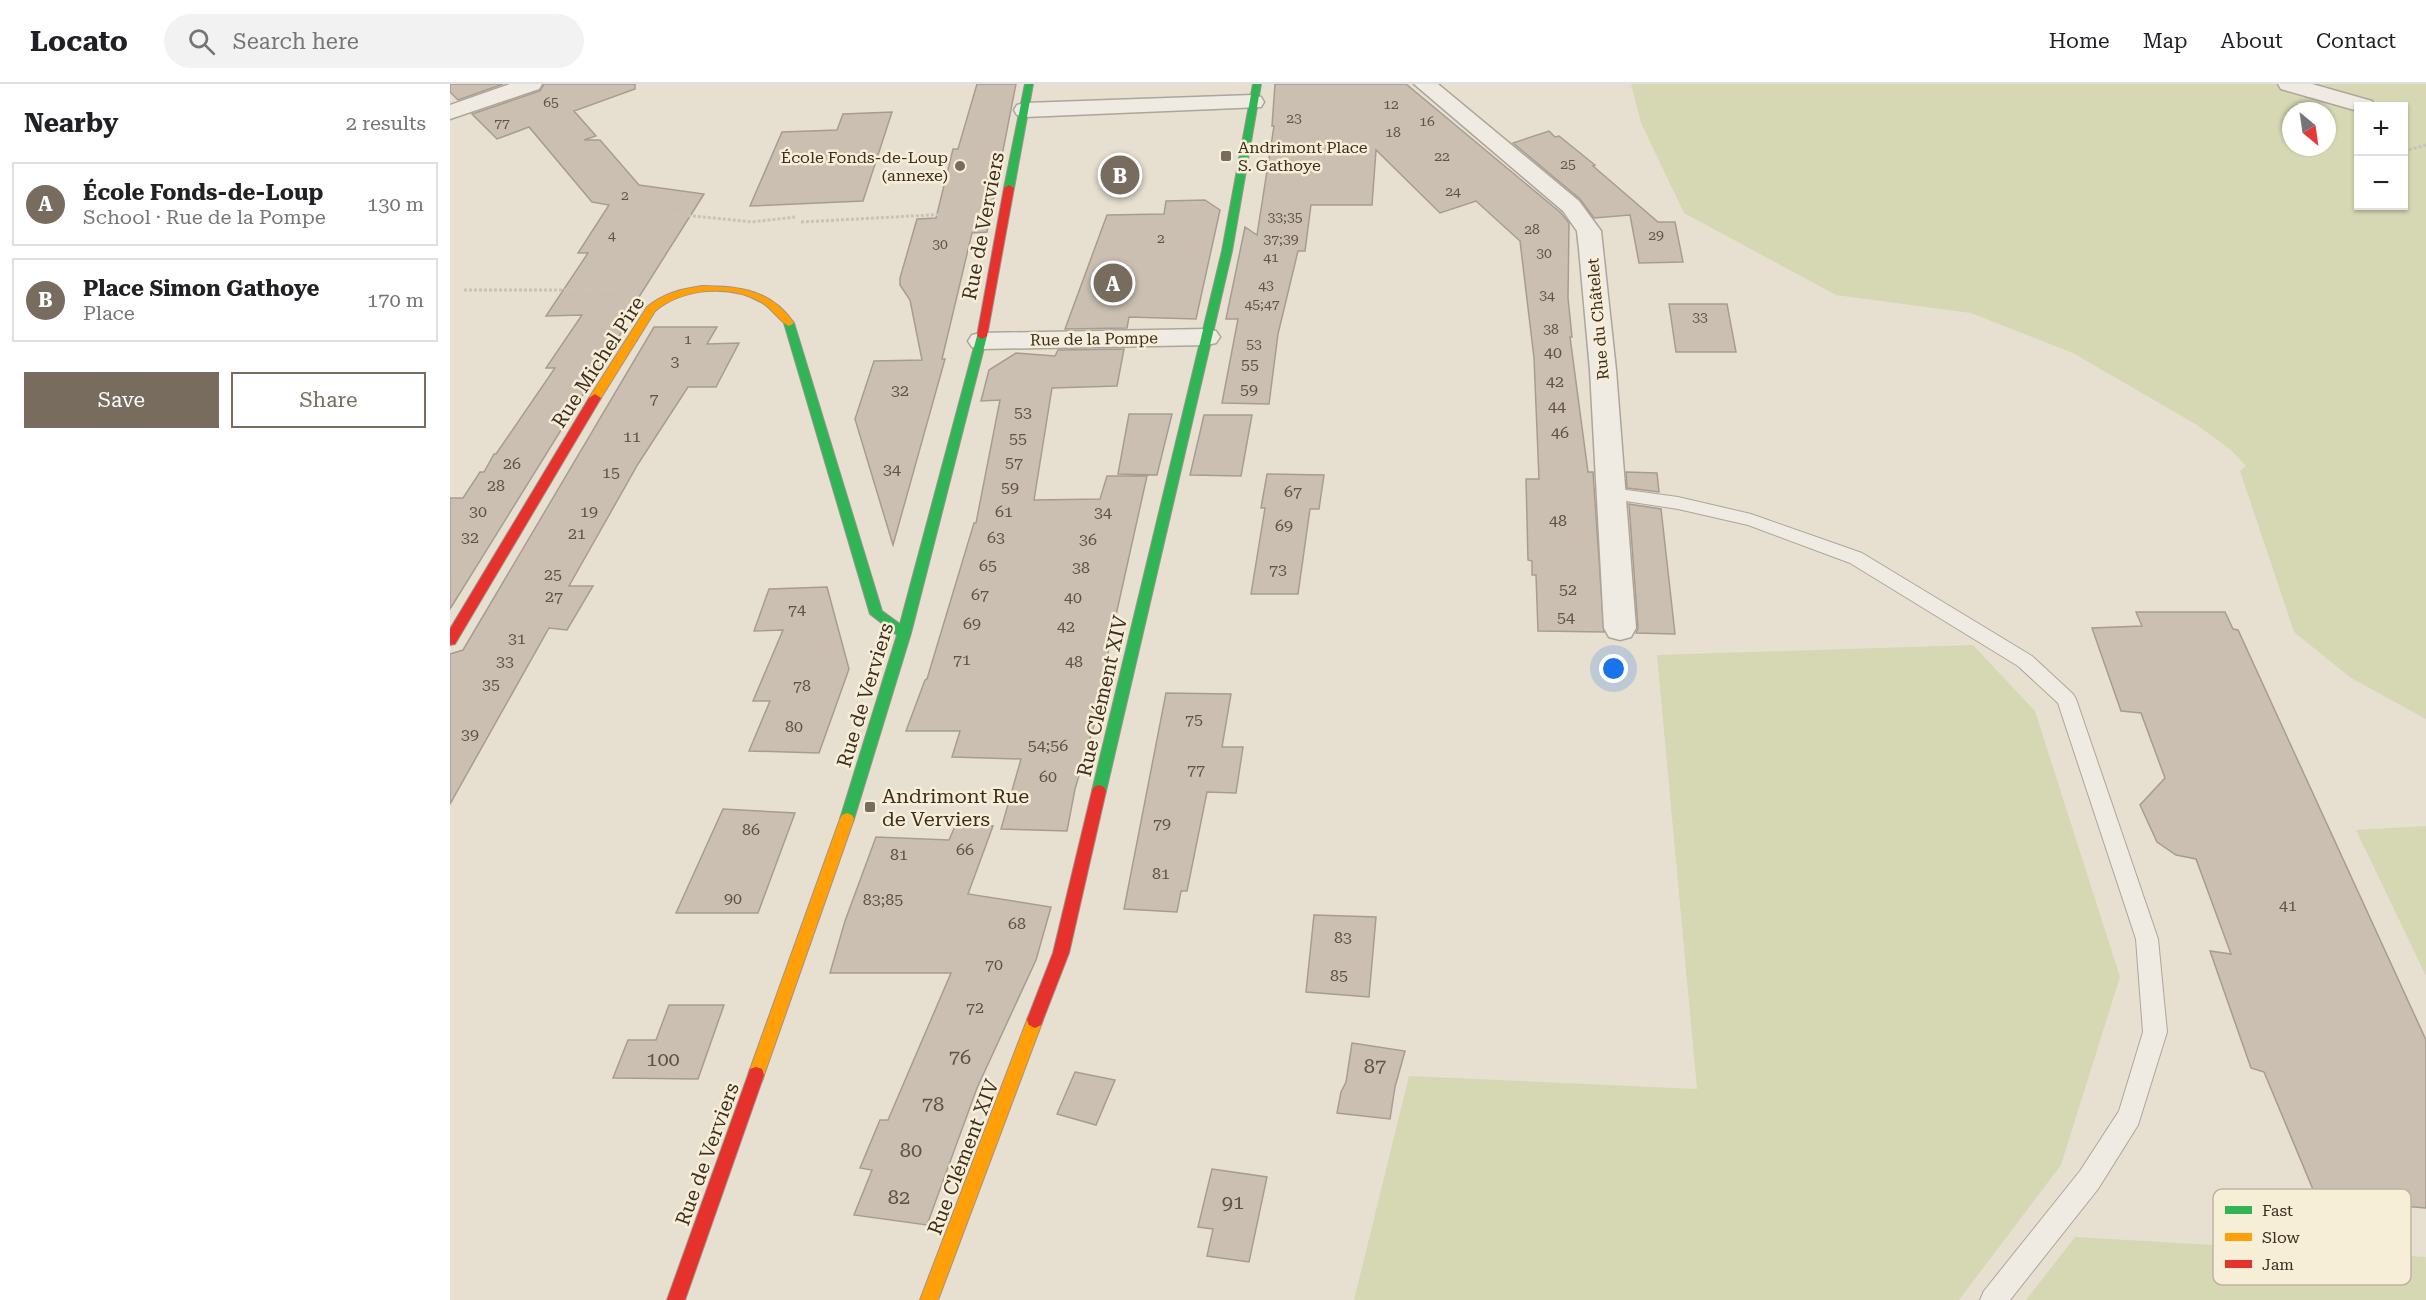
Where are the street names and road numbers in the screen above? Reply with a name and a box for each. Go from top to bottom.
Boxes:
street label: Rue de Verviers [957,150,1009,302]
street label: Rue du Châtelet [1583,257,1613,381]
street label: Rue Michel Pire [547,292,649,432]
street label: Rue de la Pompe [1030,328,1158,350]
street label: Rue Clément XIV [1072,613,1132,779]
street label: Rue de Verviers [832,620,898,770]
street label: Rue Clément XIV [922,1076,1004,1238]
street label: Rue de Verviers [670,1079,744,1229]

